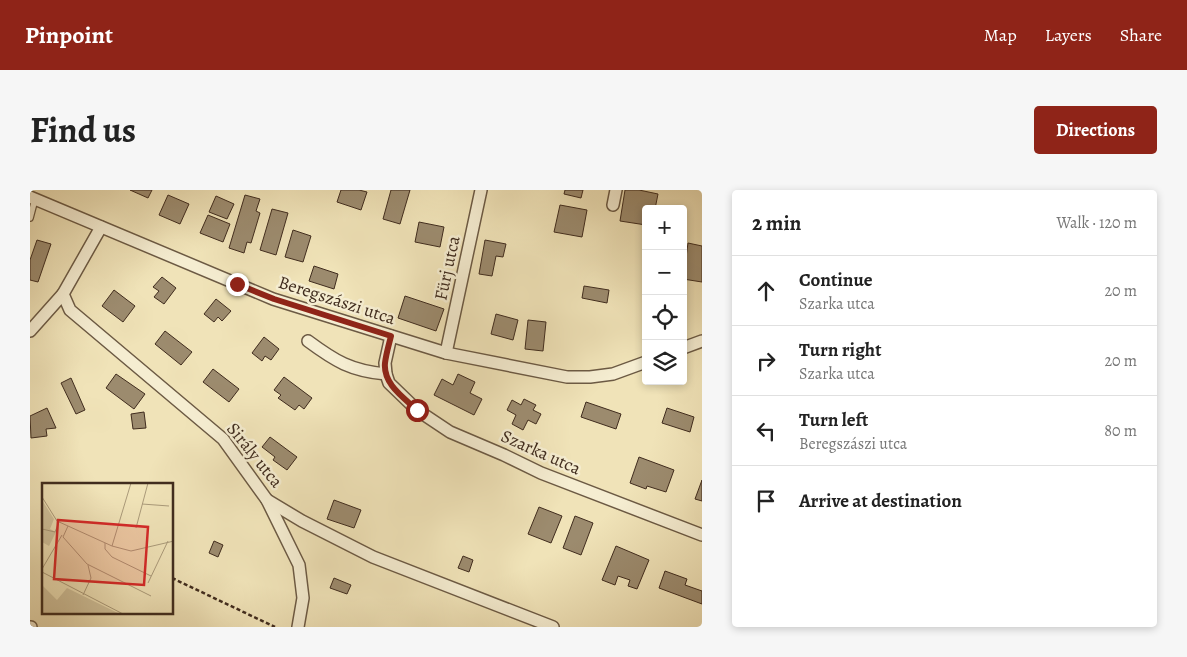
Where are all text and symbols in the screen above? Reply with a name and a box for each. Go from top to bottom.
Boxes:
text: Pinpoint [25,19,113,51]
text: Map [984,23,1017,47]
text: Layers [1045,23,1092,47]
text: Share [1120,23,1162,47]
text: Find us [30,106,136,154]
button: Directions [1034,106,1157,154]
map controls [642,205,687,385]
button: + [642,205,687,250]
text: 2 min [752,209,801,237]
text: Walk · 120 m [1056,212,1137,234]
street label: Fürj utca [428,233,466,302]
button: − [642,250,687,295]
text: Continue [799,267,873,293]
street label: Beregszászi utca [275,270,399,330]
route end [226,273,249,296]
icon: ahead [752,277,780,305]
text: 20 m [1104,280,1137,302]
text: Szarka utca [799,293,875,315]
button: locate [642,295,687,340]
text: Turn right [799,337,881,363]
button: layers [642,340,687,385]
icon: right [752,347,780,375]
text: 20 m [1104,350,1137,372]
text: Szarka utca [799,363,875,385]
route start [406,399,429,422]
text: Turn left [799,407,868,433]
icon: left [752,417,780,445]
street label: Sirály utca [221,418,289,493]
text: 80 m [1104,420,1137,442]
street label: Szarka utca [497,424,585,481]
text: Beregszászi utca [799,433,907,455]
inset map [42,483,174,614]
icon: arrive [752,487,780,515]
text: Arrive at destination [799,488,962,514]

